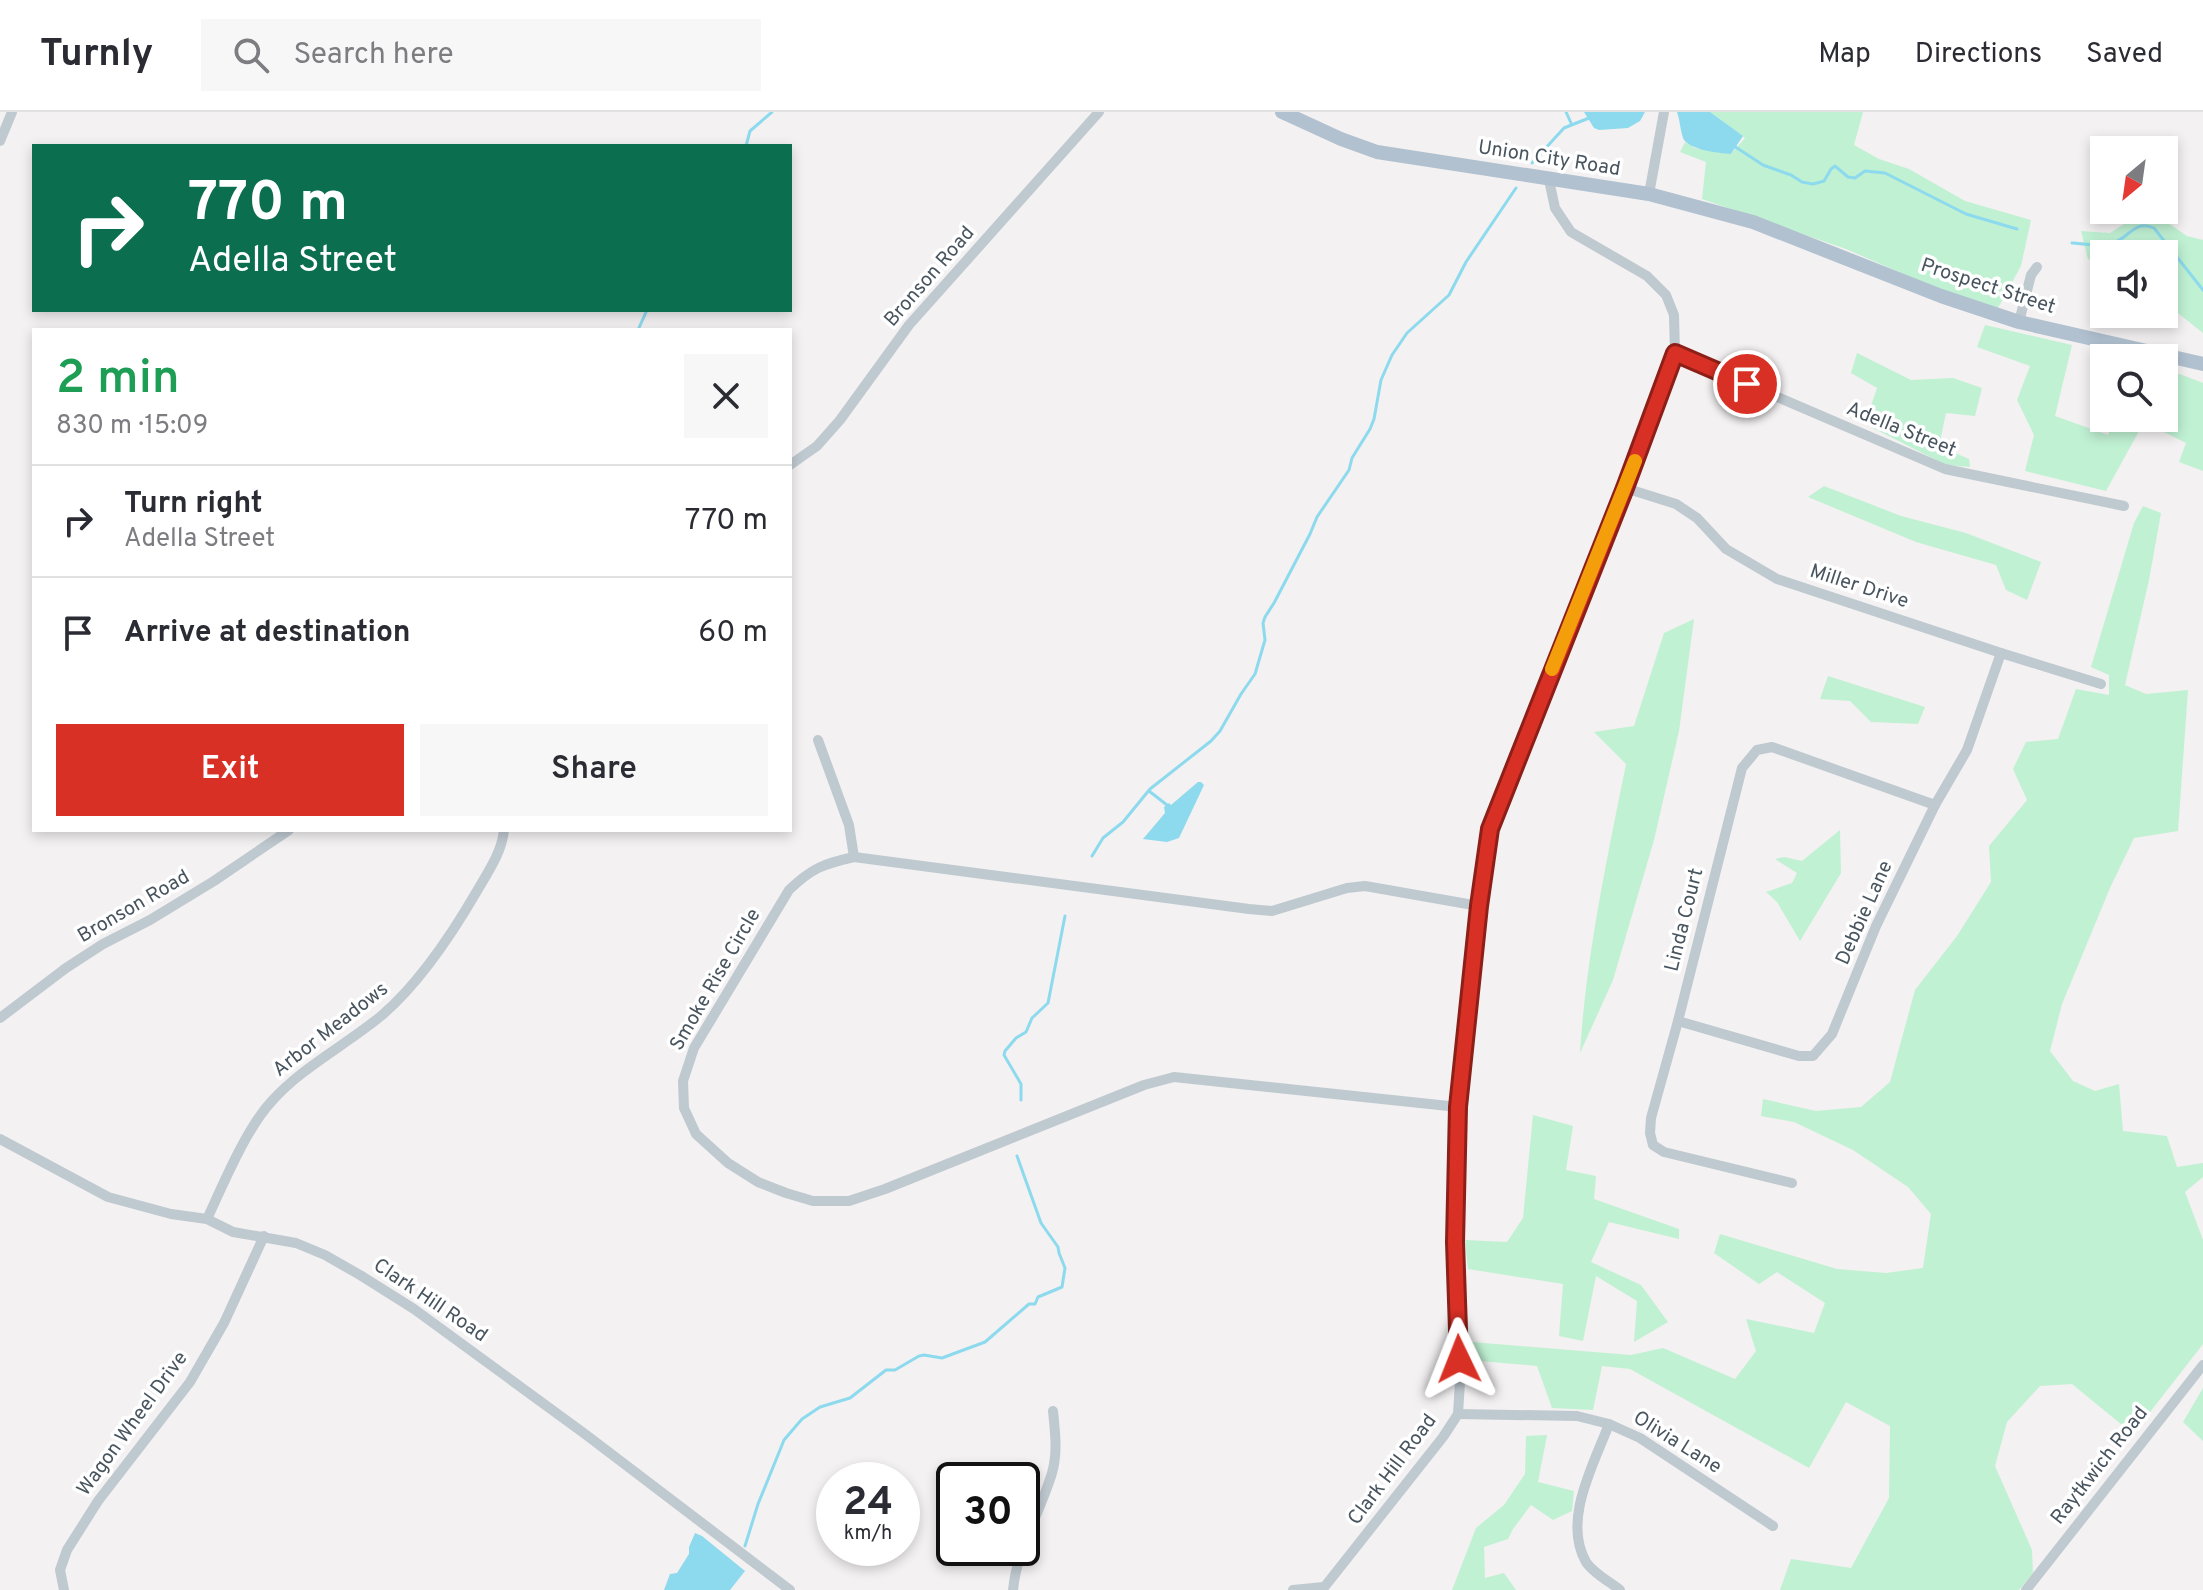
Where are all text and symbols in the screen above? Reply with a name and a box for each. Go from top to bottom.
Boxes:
search box [201,19,761,91]
text: Turnly [40,31,153,80]
icon: search [229,33,273,77]
text: Search here [293,37,454,74]
text: Map [1818,37,1871,73]
text: Directions [1915,37,2042,73]
text: Saved [2086,37,2163,73]
street label: Union City Road [1476,135,1622,183]
north arrow [2090,136,2178,224]
map controls [2090,136,2178,432]
text: 770 m [188,170,348,240]
icon: right [56,176,160,280]
street label: Bronson Road [879,221,981,333]
text: Adella Street [188,239,397,285]
button: sound [2090,240,2178,328]
street label: Prospect Street [1917,253,2059,321]
button: search [2090,344,2178,432]
text: 2 min [56,350,180,410]
pin [1713,350,1781,418]
button: close [684,354,768,438]
icon: arrive [1725,362,1769,406]
street label: Adella Street [1842,396,1960,464]
text: 830 m · 15:09 [56,410,208,443]
text: Turn right [124,486,262,523]
icon: right [56,499,100,543]
text: 770 m [685,503,768,540]
text: Adella Street [124,523,275,556]
street label: Miller Drive [1806,559,1912,615]
icon: arrive [56,611,100,655]
text: Arrive at destination [124,615,410,652]
text: 60 m [698,615,768,652]
button: Exit [56,724,404,816]
button: Share [420,724,768,816]
street label: Debbie Lane [1830,857,1900,969]
street label: Bronson Road [73,864,195,950]
street label: Linda Court [1660,866,1710,974]
street label: Smoke Rise Circle [665,904,767,1056]
street label: Arbor Meadows [268,977,394,1083]
street label: Clark Hill Road [368,1253,492,1349]
position arrow [1417,1317,1501,1401]
street label: Wagon Wheel Drive [72,1347,194,1501]
street label: Raytkwich Road [2046,1401,2154,1531]
street label: Olivia Lane [1628,1406,1726,1480]
street label: Clark Hill Road [1343,1409,1443,1531]
speed limit sign: 30 [936,1462,1040,1566]
text: 24 [843,1479,893,1529]
text: km/h [844,1521,892,1547]

